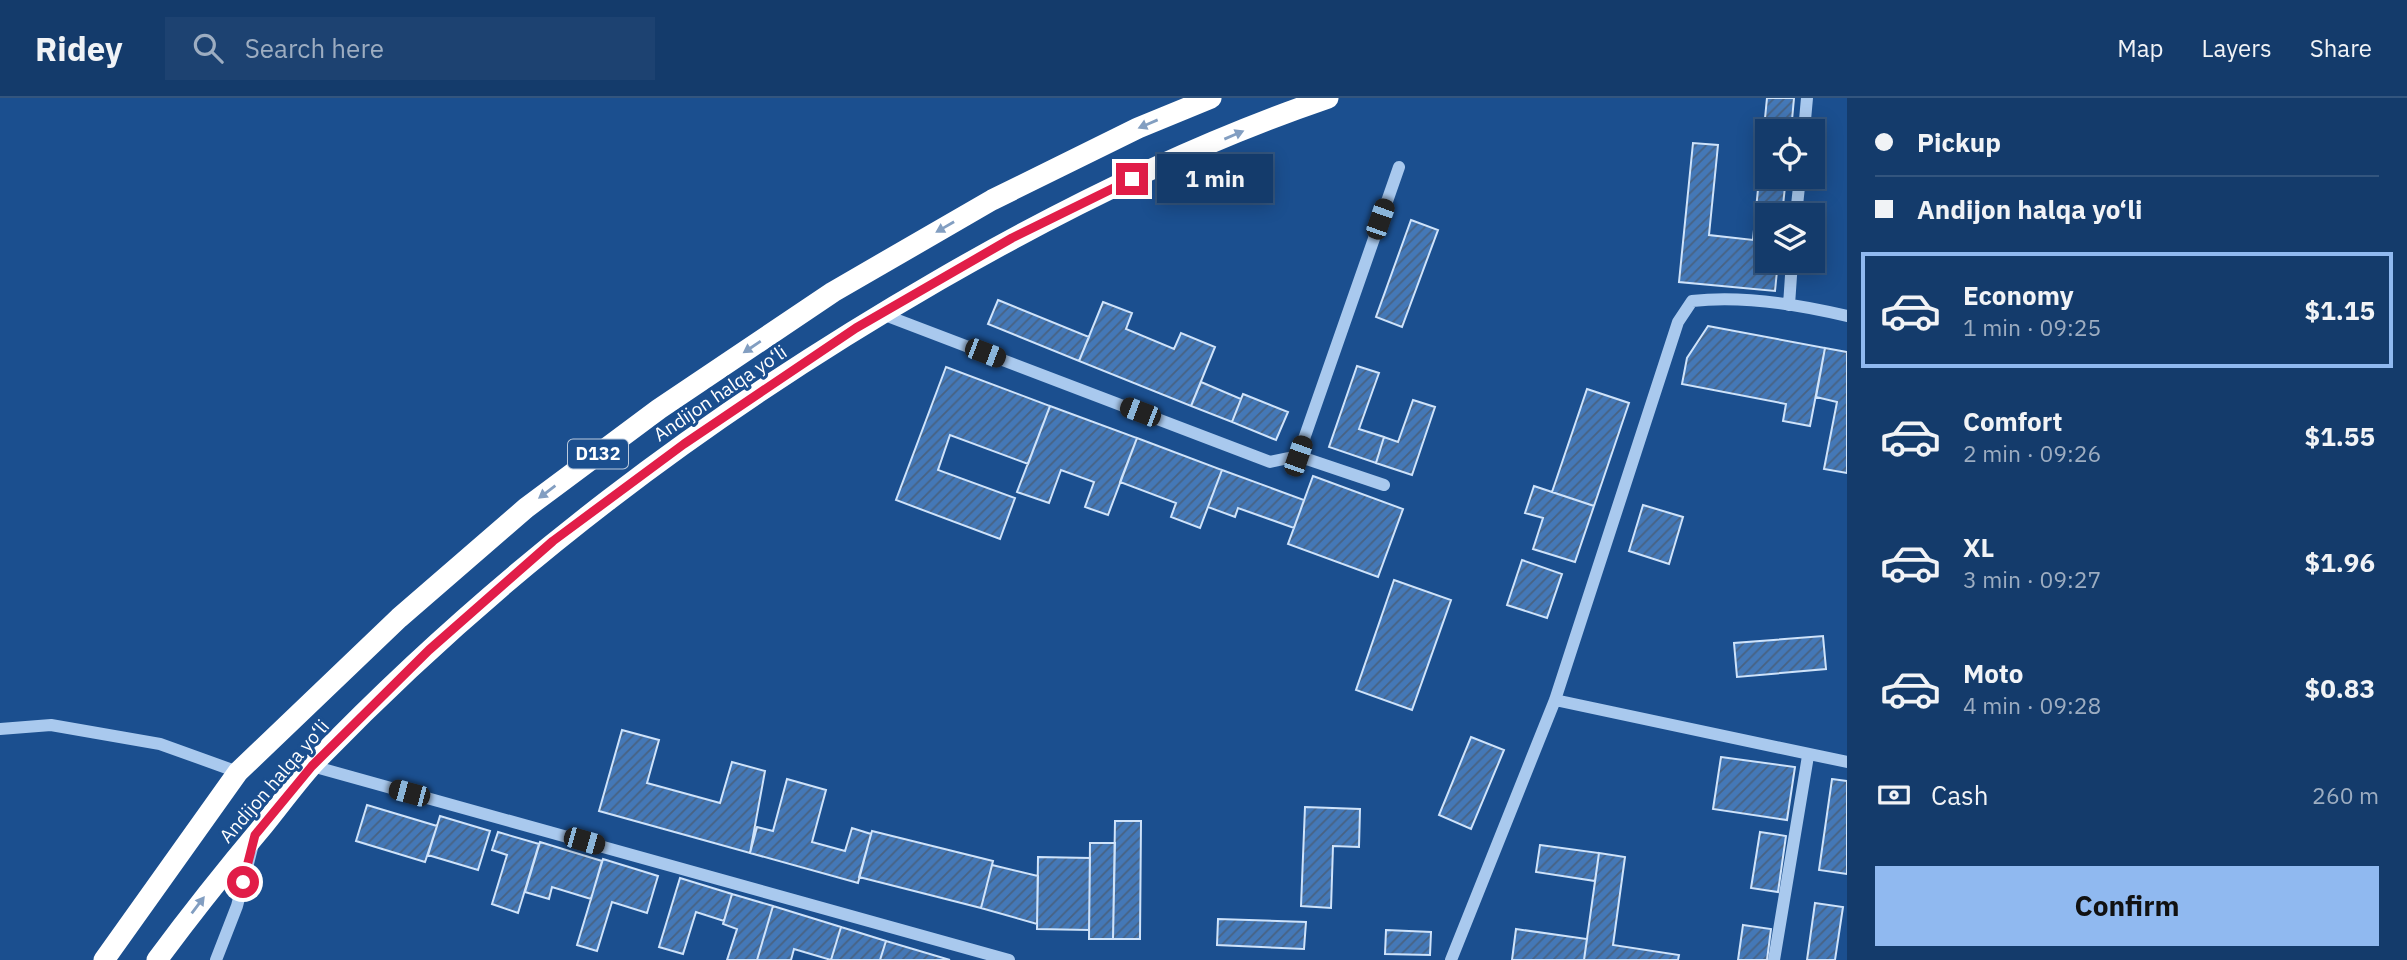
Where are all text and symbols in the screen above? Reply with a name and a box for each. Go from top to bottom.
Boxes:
search box [165,17,655,80]
text: Ridey [35,27,123,70]
icon: search [189,29,227,67]
text: Search here [245,31,384,65]
text: Map [2117,32,2164,64]
text: Layers [2202,32,2272,64]
text: Share [2310,32,2372,64]
one-way arrow [1138,119,1159,130]
map controls [1755,119,1825,273]
button: locate [1755,119,1825,189]
text: Pickup [1917,125,2001,159]
one-way arrow [1224,129,1245,140]
callout: 1 min [1156,154,1272,204]
route end [1116,163,1148,195]
text: 1 min [1185,163,1245,193]
text: Andijon halqa yo‘li [1917,192,2142,226]
car [1364,196,1397,242]
button: layers [1755,203,1825,273]
one-way arrow [936,221,955,233]
text: Economy [1963,278,2074,312]
icon: car [1879,279,1942,342]
text: $1.15 [2305,293,2375,327]
text: 1 min · 09:25 [1963,312,2101,342]
car [962,336,1009,370]
street label: Andijon halqa yo‘li [649,340,791,446]
one-way arrow [742,340,762,353]
car [1117,395,1164,429]
text: Comfort [1963,404,2062,438]
icon: car [1879,405,1942,468]
text: $1.55 [2305,419,2375,453]
car [1282,433,1315,479]
text: 2 min · 09:26 [1963,438,2101,468]
road number: D132 [568,440,628,468]
one-way arrow [538,485,556,500]
text: XL [1963,530,1994,564]
icon: car [1879,531,1942,594]
text: $1.96 [2305,545,2375,579]
text: 3 min · 09:27 [1963,564,2101,594]
text: Moto [1963,656,2023,690]
icon: car [1879,657,1942,720]
text: $0.83 [2305,671,2375,705]
text: 4 min · 09:28 [1963,690,2101,720]
street label: Andijon halqa yo‘li [214,714,334,848]
icon: cash [1875,776,1913,814]
car [386,777,433,809]
text: Cash [1931,778,1988,812]
text: 260 m [2312,780,2379,810]
car [561,825,608,857]
route start [227,866,259,898]
button: Confirm [1875,866,2379,946]
one-way arrow [191,896,205,914]

